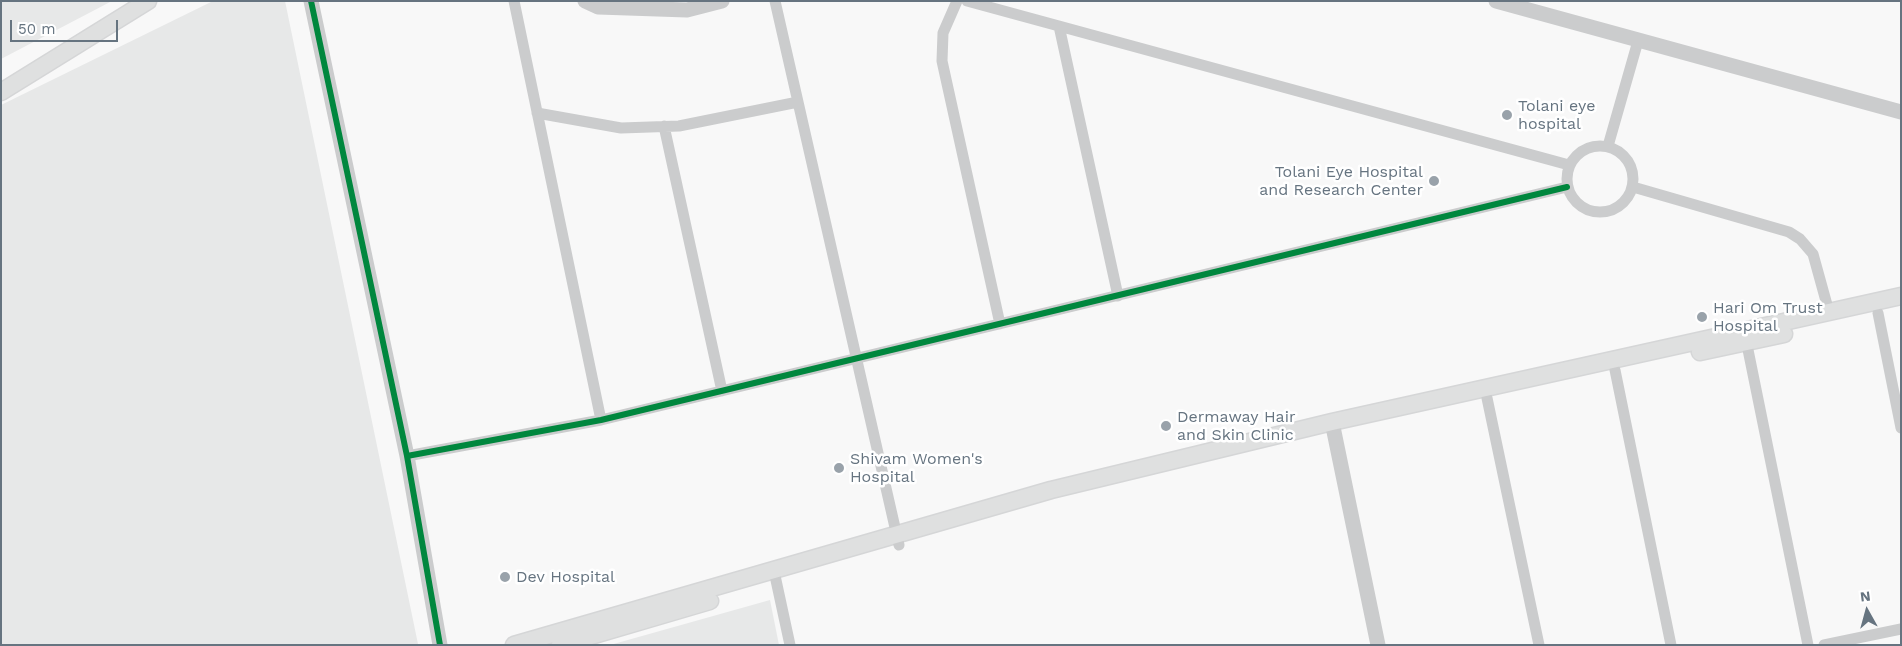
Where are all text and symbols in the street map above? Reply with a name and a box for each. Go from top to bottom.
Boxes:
scale bar [12,10,120,42]
text: 50 m [18,20,55,38]
place label: Tolani eye hospital [1518,96,1595,134]
marker: Tolani eye hospital [1500,108,1514,122]
place label: Tolani Eye Hospital and Research Center [1259,162,1423,200]
marker: Tolani Eye Hospital and Research Center [1427,174,1441,188]
place label: Hari Om Trust Hospital [1713,298,1823,336]
marker: Hari Om Trust Hospital [1695,310,1709,324]
place label: Dermaway Hair and Skin Clinic [1177,407,1295,445]
marker: Dermaway Hair and Skin Clinic [1159,419,1173,433]
place label: Shivam Women's Hospital [850,449,983,487]
marker: Shivam Women's Hospital [832,461,846,475]
place label: Dev Hospital [516,567,615,587]
marker: Dev Hospital [498,570,512,584]
north arrow [1842,586,1892,636]
text: N [1859,588,1871,605]

